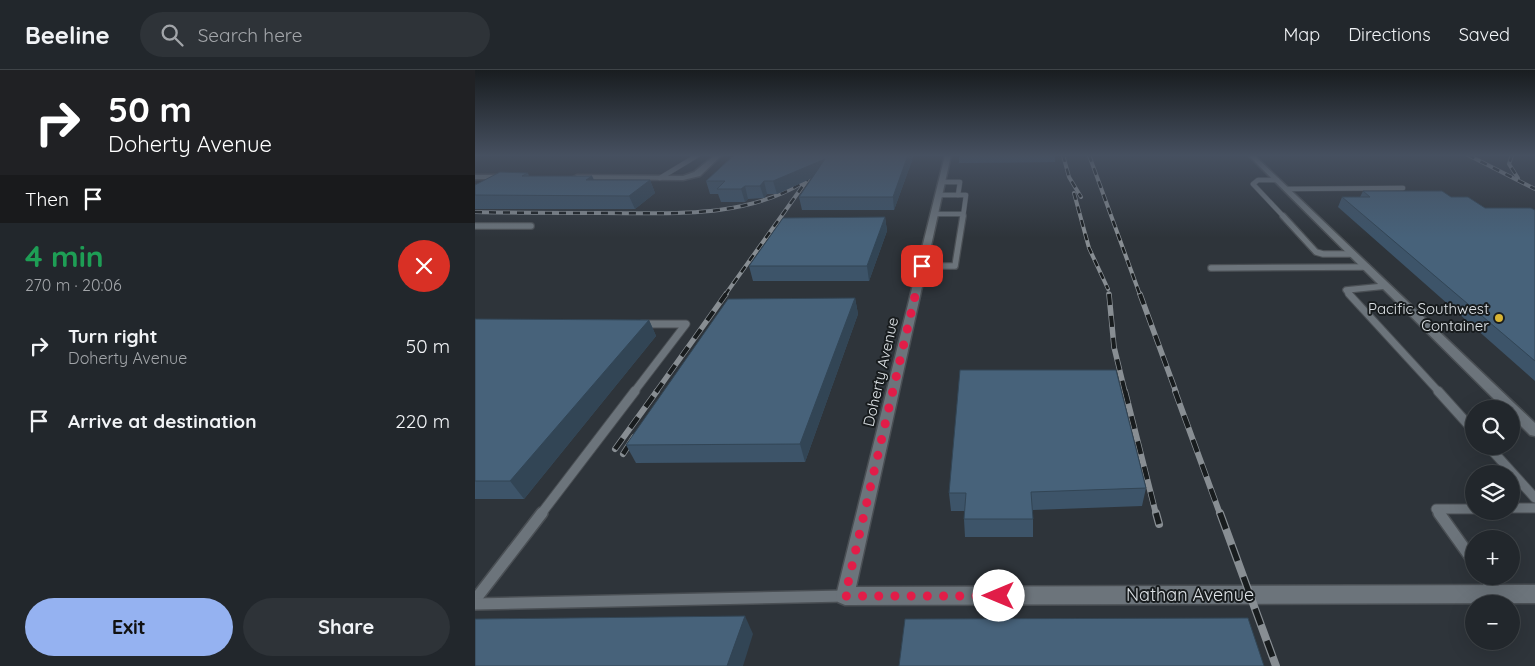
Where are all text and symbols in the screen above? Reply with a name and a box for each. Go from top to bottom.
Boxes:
search box [140,12,490,57]
text: Beeline [25,20,110,50]
icon: search [158,21,186,49]
text: Search here [198,23,303,47]
text: Map [1283,23,1320,46]
text: Directions [1348,23,1431,46]
text: Saved [1459,23,1510,46]
text: 50 m [108,87,192,131]
icon: right [25,90,90,155]
text: Doherty Avenue [108,130,272,158]
icon: arrive [79,185,107,213]
text: Then [25,187,69,211]
text: 4 min [25,237,104,275]
button: close [398,240,450,292]
pin [901,245,943,287]
icon: arrive [908,252,936,280]
text: 270 m · 20:06 [25,275,122,295]
place label: Pacific Southwest Container [1368,299,1489,335]
marker: Pacific Southwest Container [1493,312,1505,324]
street label: Doherty Avenue [859,315,902,428]
text: Turn right [68,324,157,348]
icon: right [25,332,53,360]
text: 50 m [406,334,450,358]
text: Doherty Avenue [68,348,187,368]
map controls [1465,400,1520,650]
button: search [1465,400,1520,455]
icon: arrive [25,407,53,435]
text: Arrive at destination [68,409,257,433]
text: 220 m [395,409,450,433]
button: layers [1465,465,1520,520]
button: + [1465,530,1520,585]
position arrow [972,569,1024,621]
street label: Nathan Avenue [1126,583,1254,606]
button: − [1465,595,1520,650]
button: Exit [25,598,233,656]
button: Share [243,598,450,656]

